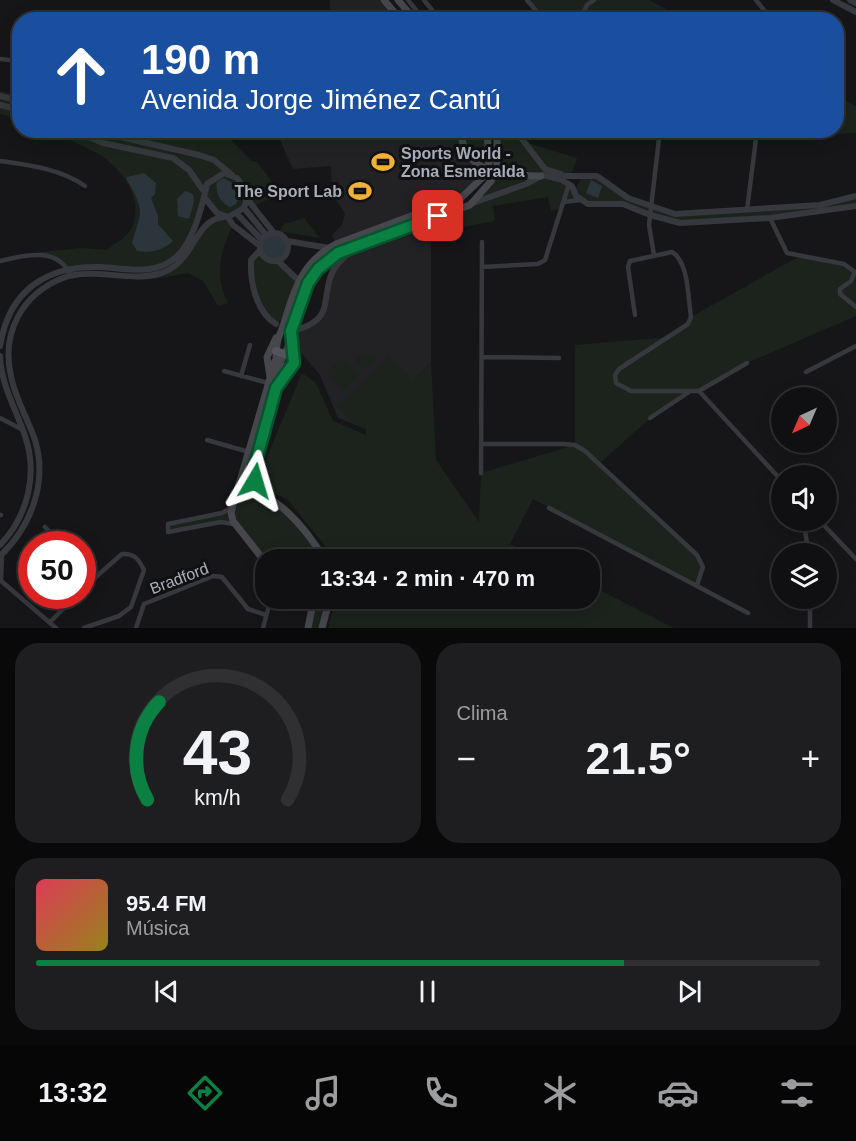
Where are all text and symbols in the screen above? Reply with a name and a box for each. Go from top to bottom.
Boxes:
icon: ahead [42,36,120,114]
text: 190 m [141,36,260,83]
text: Avenida Jorge Jiménez Cantú [141,85,501,115]
place label: Sports World - Zona Esmeralda [401,145,525,180]
sports icon: Sports World - Zona Esmeralda [370,149,396,175]
sports icon: The Sport Lab [347,178,373,204]
place label: The Sport Lab [234,183,342,200]
pin [412,190,463,241]
icon: arrive [421,199,454,232]
north arrow [771,387,837,453]
map controls [771,387,837,609]
position arrow [223,449,287,513]
button: sound [771,465,837,531]
speed limit sign: 50 [18,531,96,609]
button: layers [771,543,837,609]
street label: Bradford [147,560,211,597]
text: 13:34 · 2 min · 470 m [320,566,535,591]
text: Clima [457,702,508,724]
text: 43 [183,718,252,787]
text: 21.5° [585,733,691,784]
text: − [457,740,476,777]
text: + [801,740,820,777]
text: km/h [195,786,241,810]
text: 95.4 FM [126,891,207,916]
text: Música [126,917,189,939]
icon: previous [150,975,183,1008]
icon: pause [411,975,444,1008]
icon: next [673,975,706,1008]
icon: directions [184,1072,226,1114]
icon: music [302,1072,344,1114]
icon: phone [420,1072,462,1114]
icon: climate [539,1072,581,1114]
icon: car [657,1072,699,1114]
icon: filters [776,1072,818,1114]
text: 13:32 [38,1078,107,1108]

